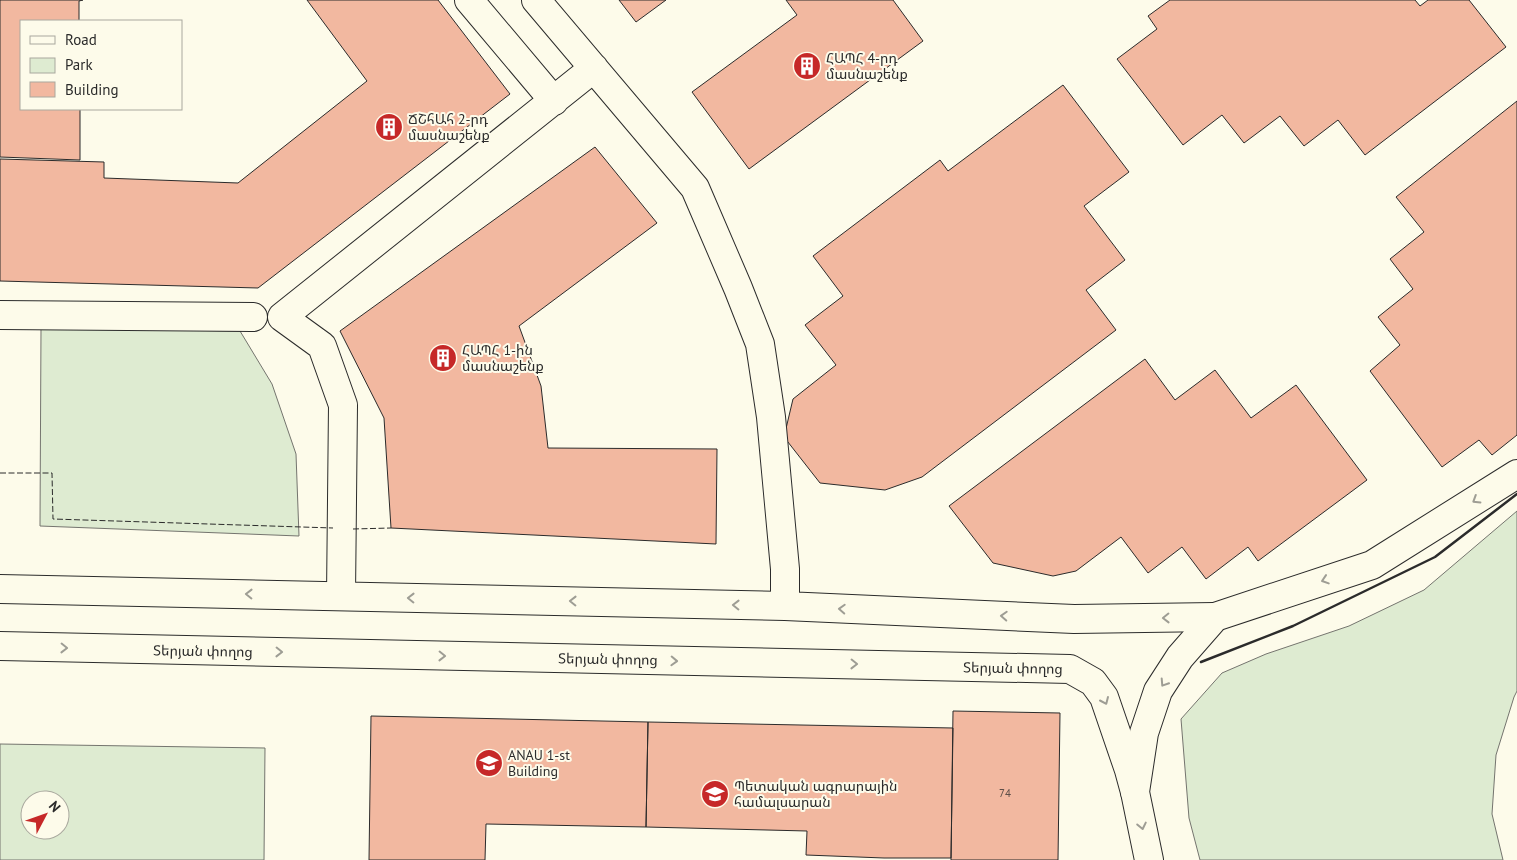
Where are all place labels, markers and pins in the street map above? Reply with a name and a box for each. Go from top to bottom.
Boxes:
place label: ՀԱՊՀ 4-րդ մասնաշենք [826,49,908,83]
building icon: ՀԱՊՀ 4-րդ մասնաշենք [792,51,822,81]
place label: ՃՇհԱհ 2-րդ մասնաշենք [408,110,490,144]
building icon: ՃՇհԱհ 2-րդ մասնաշենք [374,112,404,142]
place label: ՀԱՊՀ 1-ին մասնաշենք [462,341,544,375]
building icon: ՀԱՊՀ 1-ին մասնաշենք [428,343,458,373]
place label: ANAU 1-st Building [508,746,570,780]
school or university icon: ANAU 1-st Building [474,748,504,778]
place label: Պետական ագրարային համալսարան [734,777,898,811]
school or university icon: Պետական ագրարային համալսարան [700,779,730,809]

